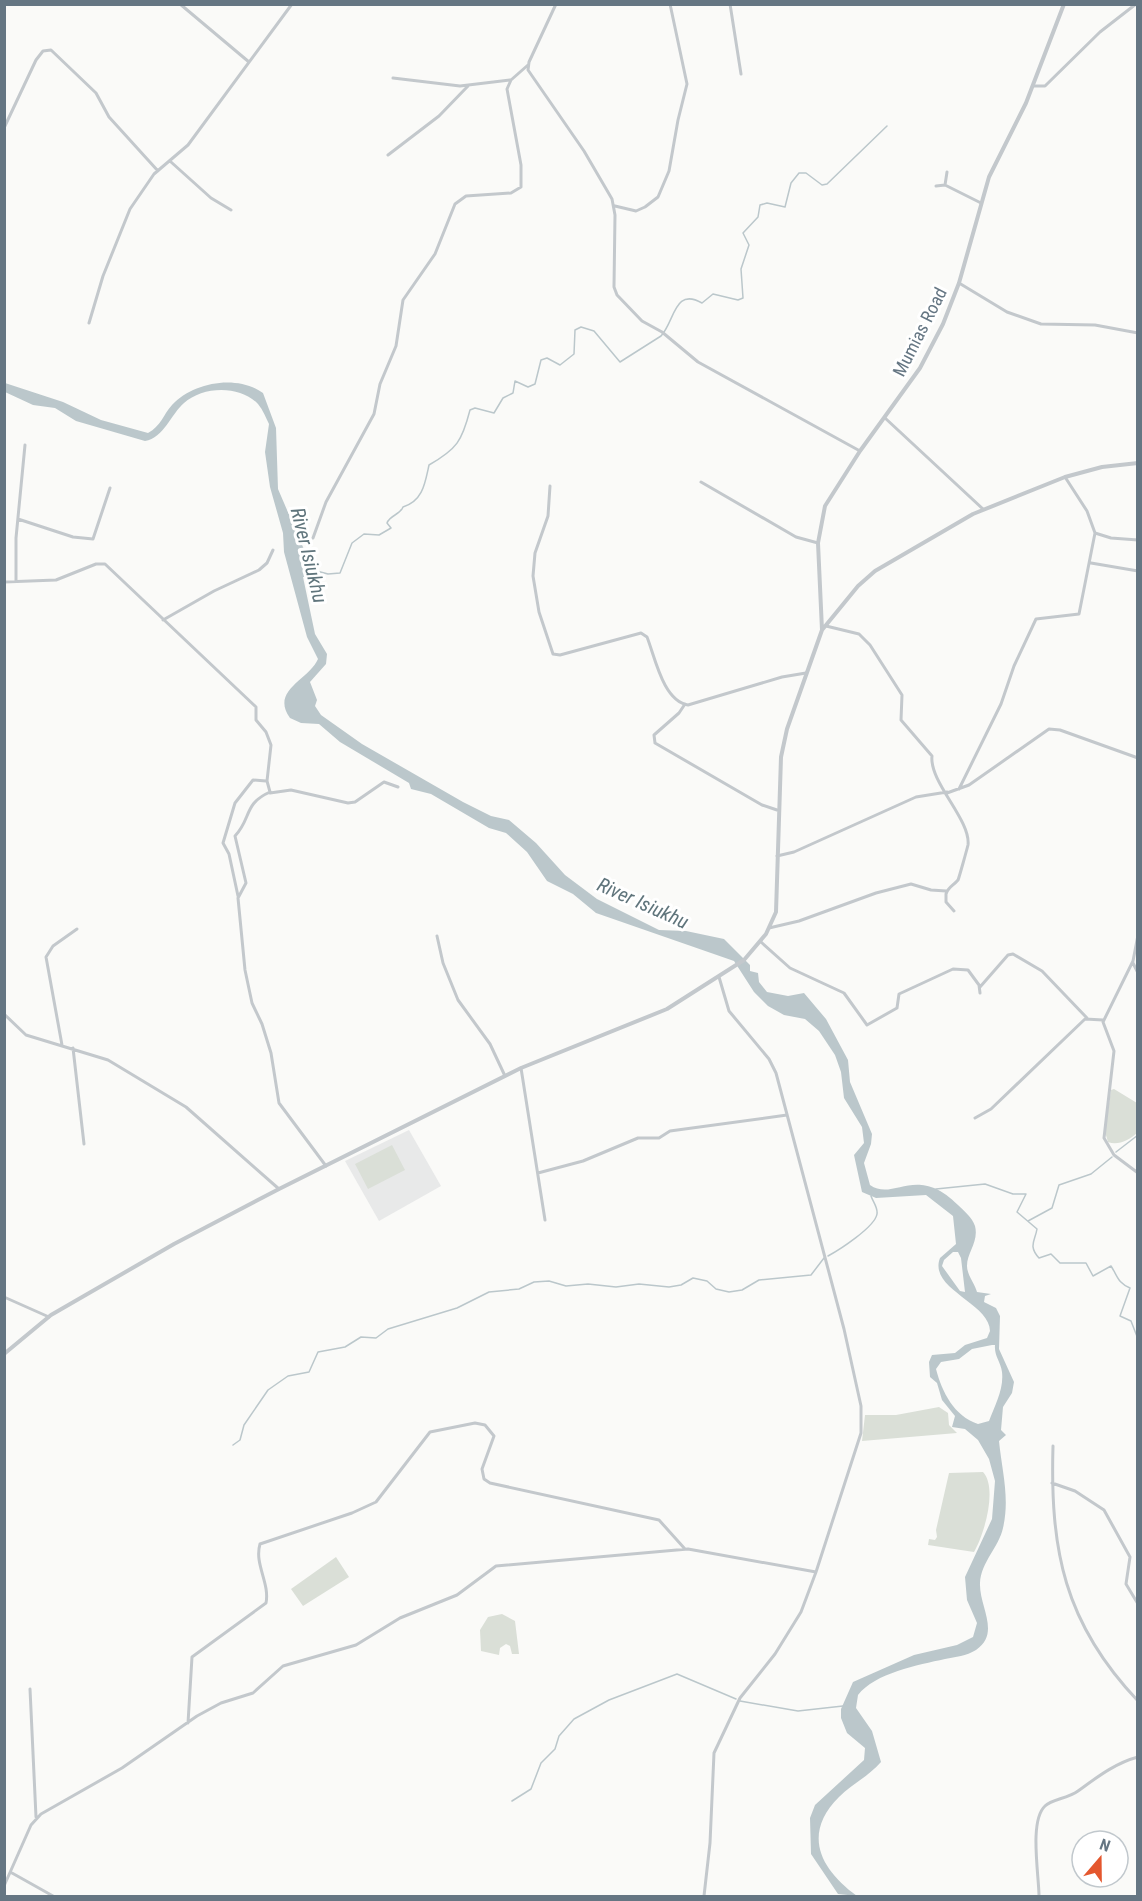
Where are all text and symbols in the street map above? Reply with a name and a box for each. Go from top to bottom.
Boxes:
street label: Mumias Road [888,284,951,380]
water label: River Isiukhu [286,505,332,605]
water label: River Isiukhu [594,872,692,934]
north arrow [1070,1829,1130,1889]
text: N [1097,1835,1113,1856]

